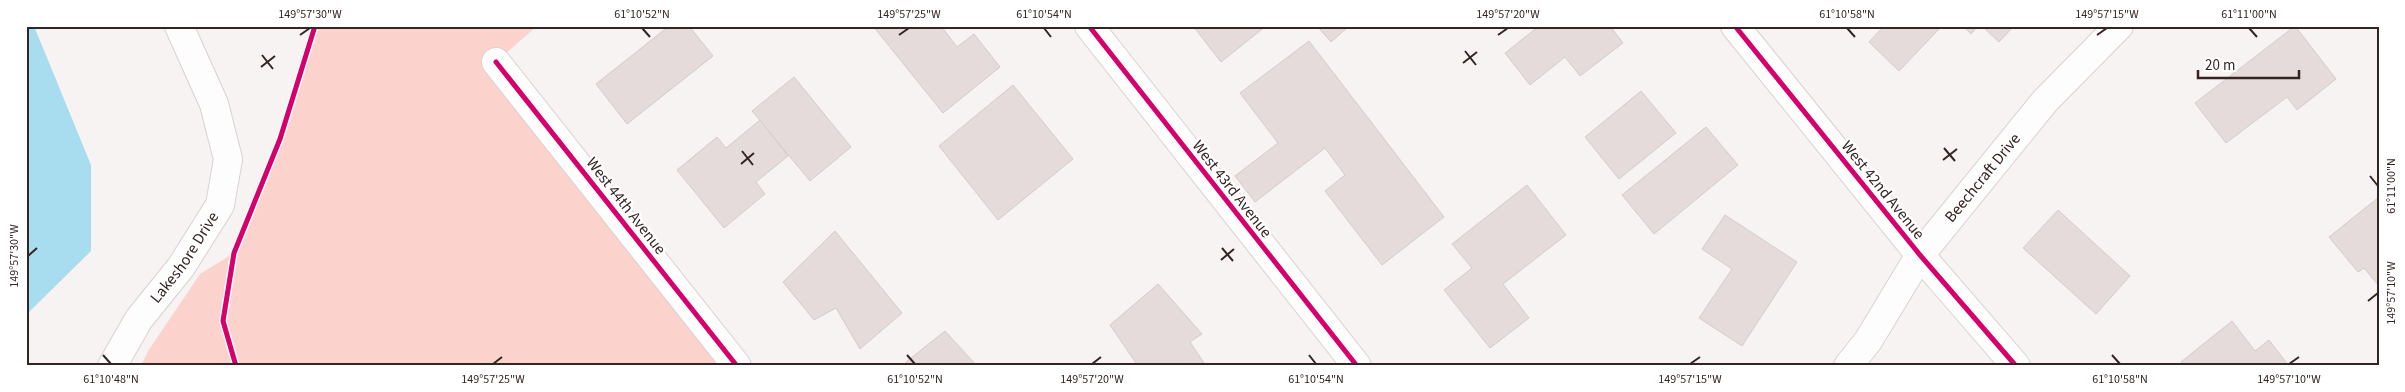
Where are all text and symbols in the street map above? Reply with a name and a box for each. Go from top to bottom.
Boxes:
text: 149°57'30"W [278,6,342,23]
text: 61°10'52"N [614,6,670,23]
text: 149°57'25"W [877,6,941,23]
text: 61°10'54"N [1016,6,1072,23]
text: 149°57'20"W [1476,6,1540,23]
text: 61°10'58"N [1819,6,1875,23]
text: 149°57'15"W [2075,6,2139,23]
text: 61°11'00"N [2221,6,2277,23]
scale bar [2198,48,2299,80]
text: 20 m [2205,55,2235,76]
street label: Beechcraft Drive [1940,128,2026,227]
street label: West 43rd Avenue [1187,136,1277,242]
street label: West 42nd Avenue [1836,136,1930,244]
street label: West 44th Avenue [581,153,671,259]
text: 61°11'00"N [2383,158,2400,214]
street label: Lakeshore Drive [145,207,224,308]
text: 149°57'30"W [6,224,23,288]
text: 149°57'10"W [2383,261,2400,325]
text: 61°10'48"N [83,371,139,388]
text: 149°57'25"W [461,371,525,388]
text: 61°10'52"N [887,371,943,388]
text: 149°57'20"W [1060,371,1124,388]
text: 61°10'54"N [1288,371,1344,388]
text: 149°57'15"W [1658,371,1722,388]
text: 61°10'58"N [2092,371,2148,388]
text: 149°57'10"W [2257,371,2321,388]

